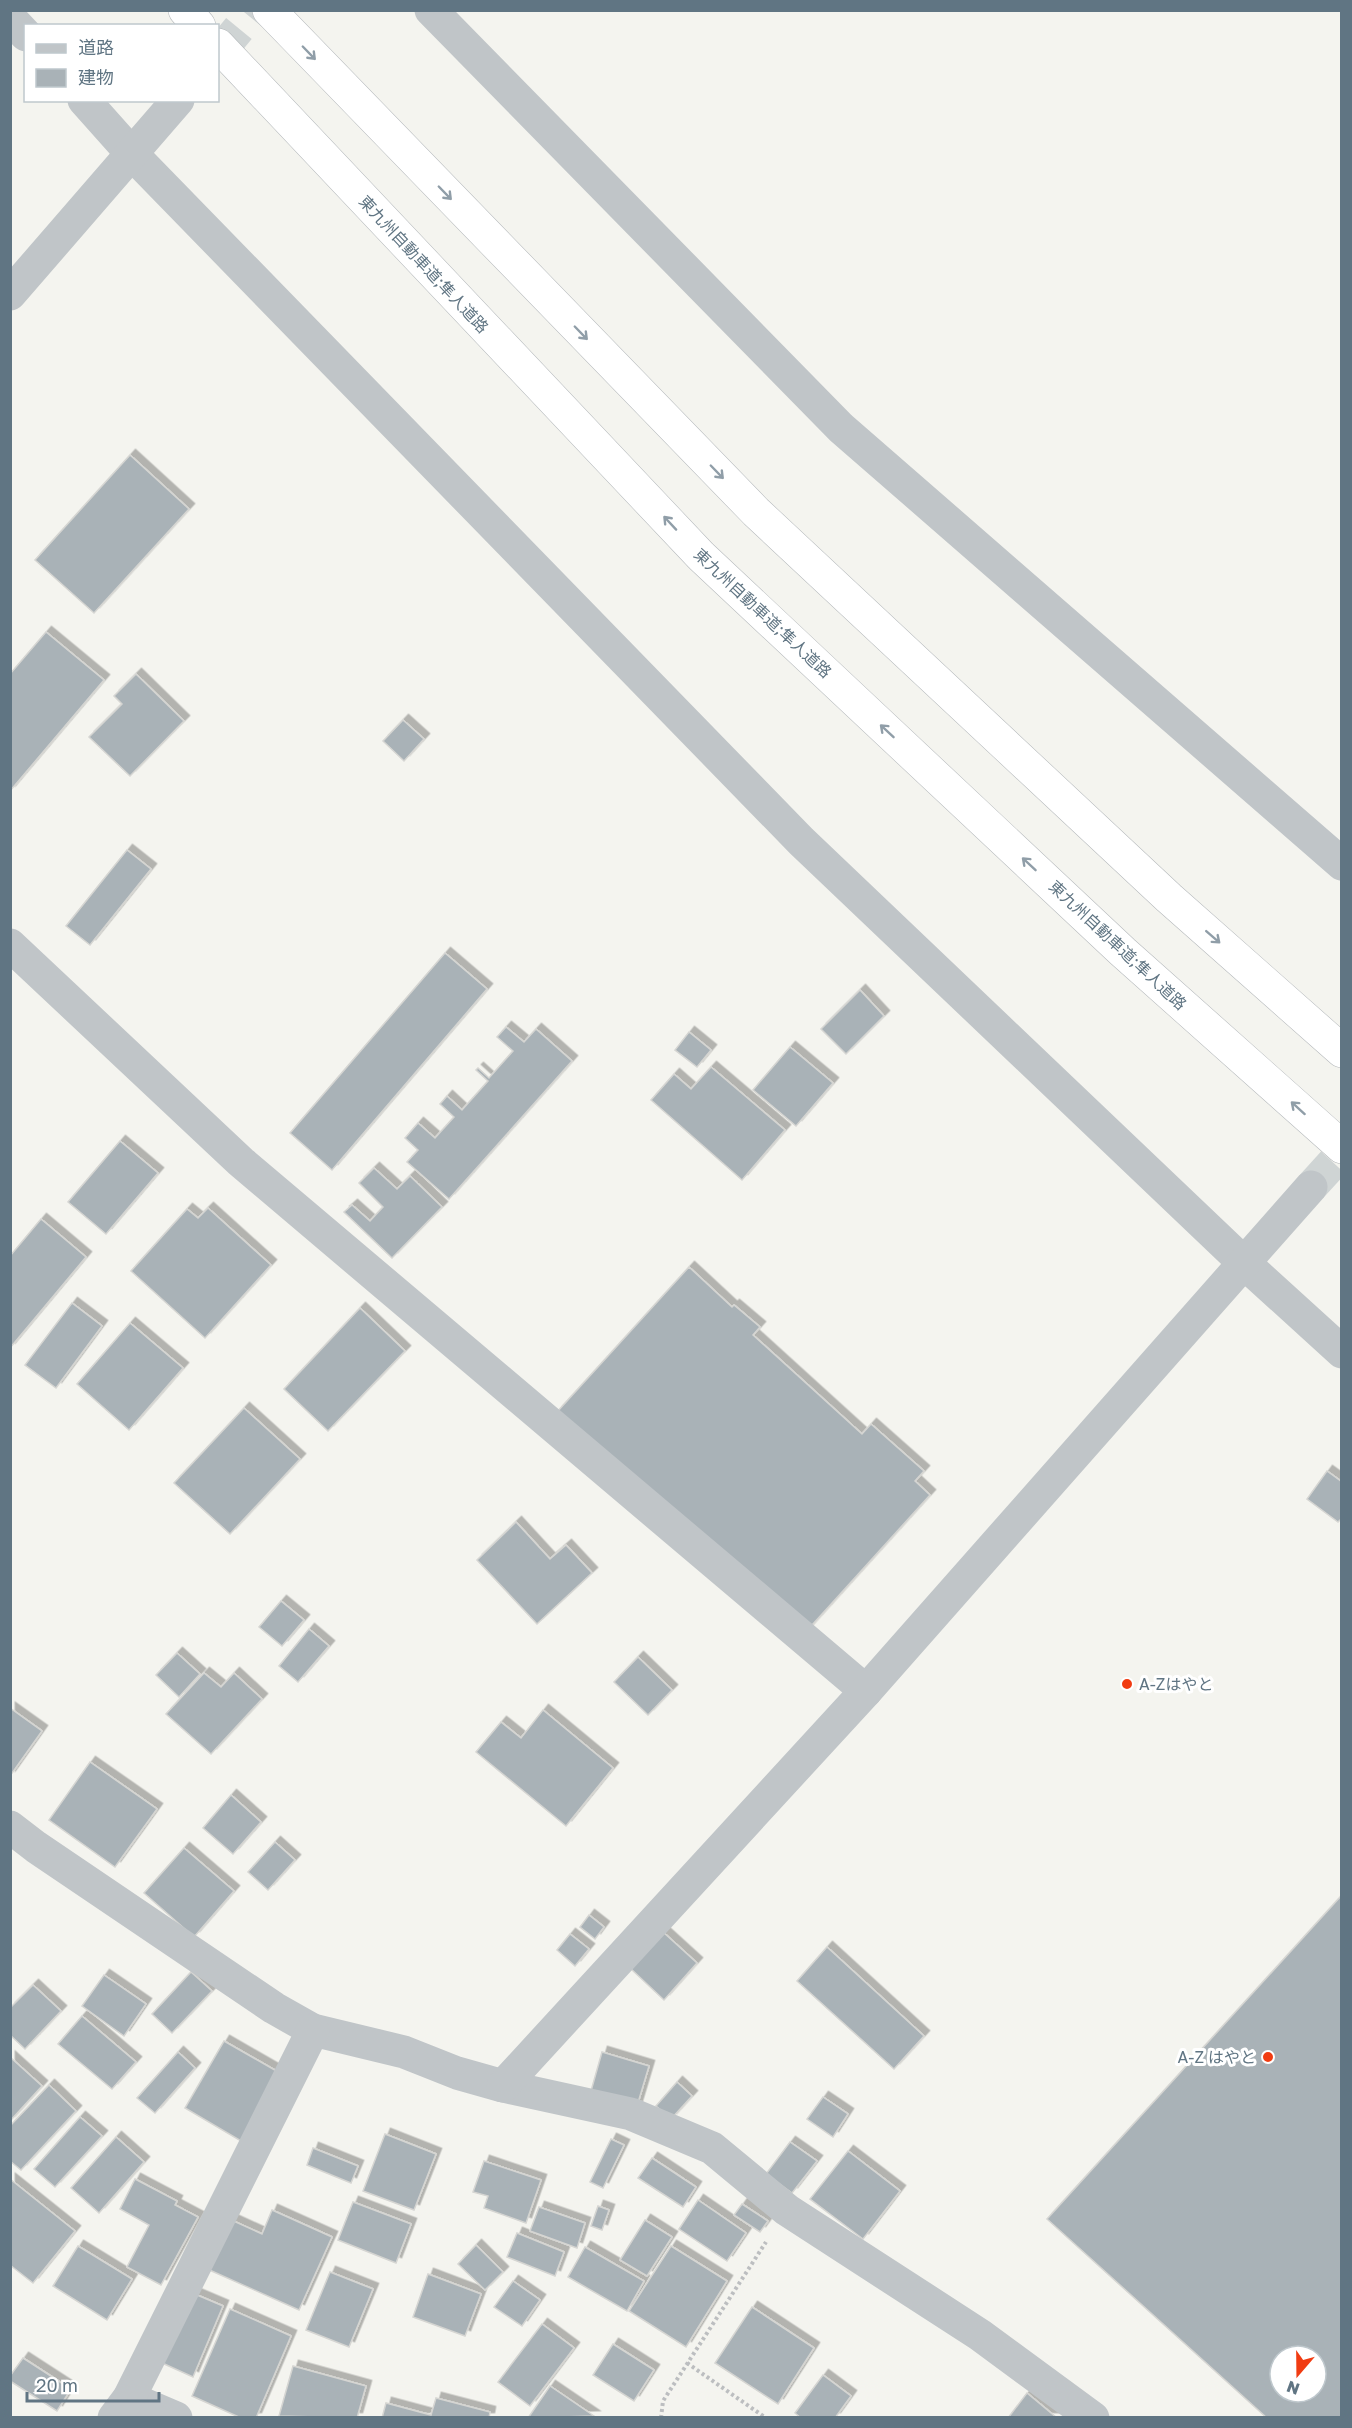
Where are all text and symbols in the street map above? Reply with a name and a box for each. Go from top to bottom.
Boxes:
legend [24,24,219,102]
text: 道路 [78,36,114,58]
one-way arrow [301,46,316,61]
text: 建物 [78,66,114,88]
one-way arrow [437,185,452,200]
street label: 東九州自動車道;隼人道路 [355,191,493,337]
one-way arrow [574,325,588,340]
one-way arrow [710,465,724,480]
one-way arrow [663,516,677,531]
street label: 東九州自動車道;隼人道路 [690,544,836,682]
one-way arrow [880,724,895,738]
one-way arrow [1022,857,1037,871]
street label: 東九州自動車道;隼人道路 [1045,876,1191,1014]
one-way arrow [1205,930,1220,944]
one-way arrow [1291,1101,1306,1115]
place label: A-Zはやと [1139,1674,1213,1694]
marker: A-Zはやと [1120,1677,1134,1691]
place label: A-Z はやと [1178,2047,1256,2067]
marker: A-Z はやと [1261,2050,1275,2064]
north arrow [1268,2344,1328,2404]
scale bar [27,2365,159,2403]
text: 20 m [36,2374,78,2396]
text: N [1284,2377,1302,2400]

